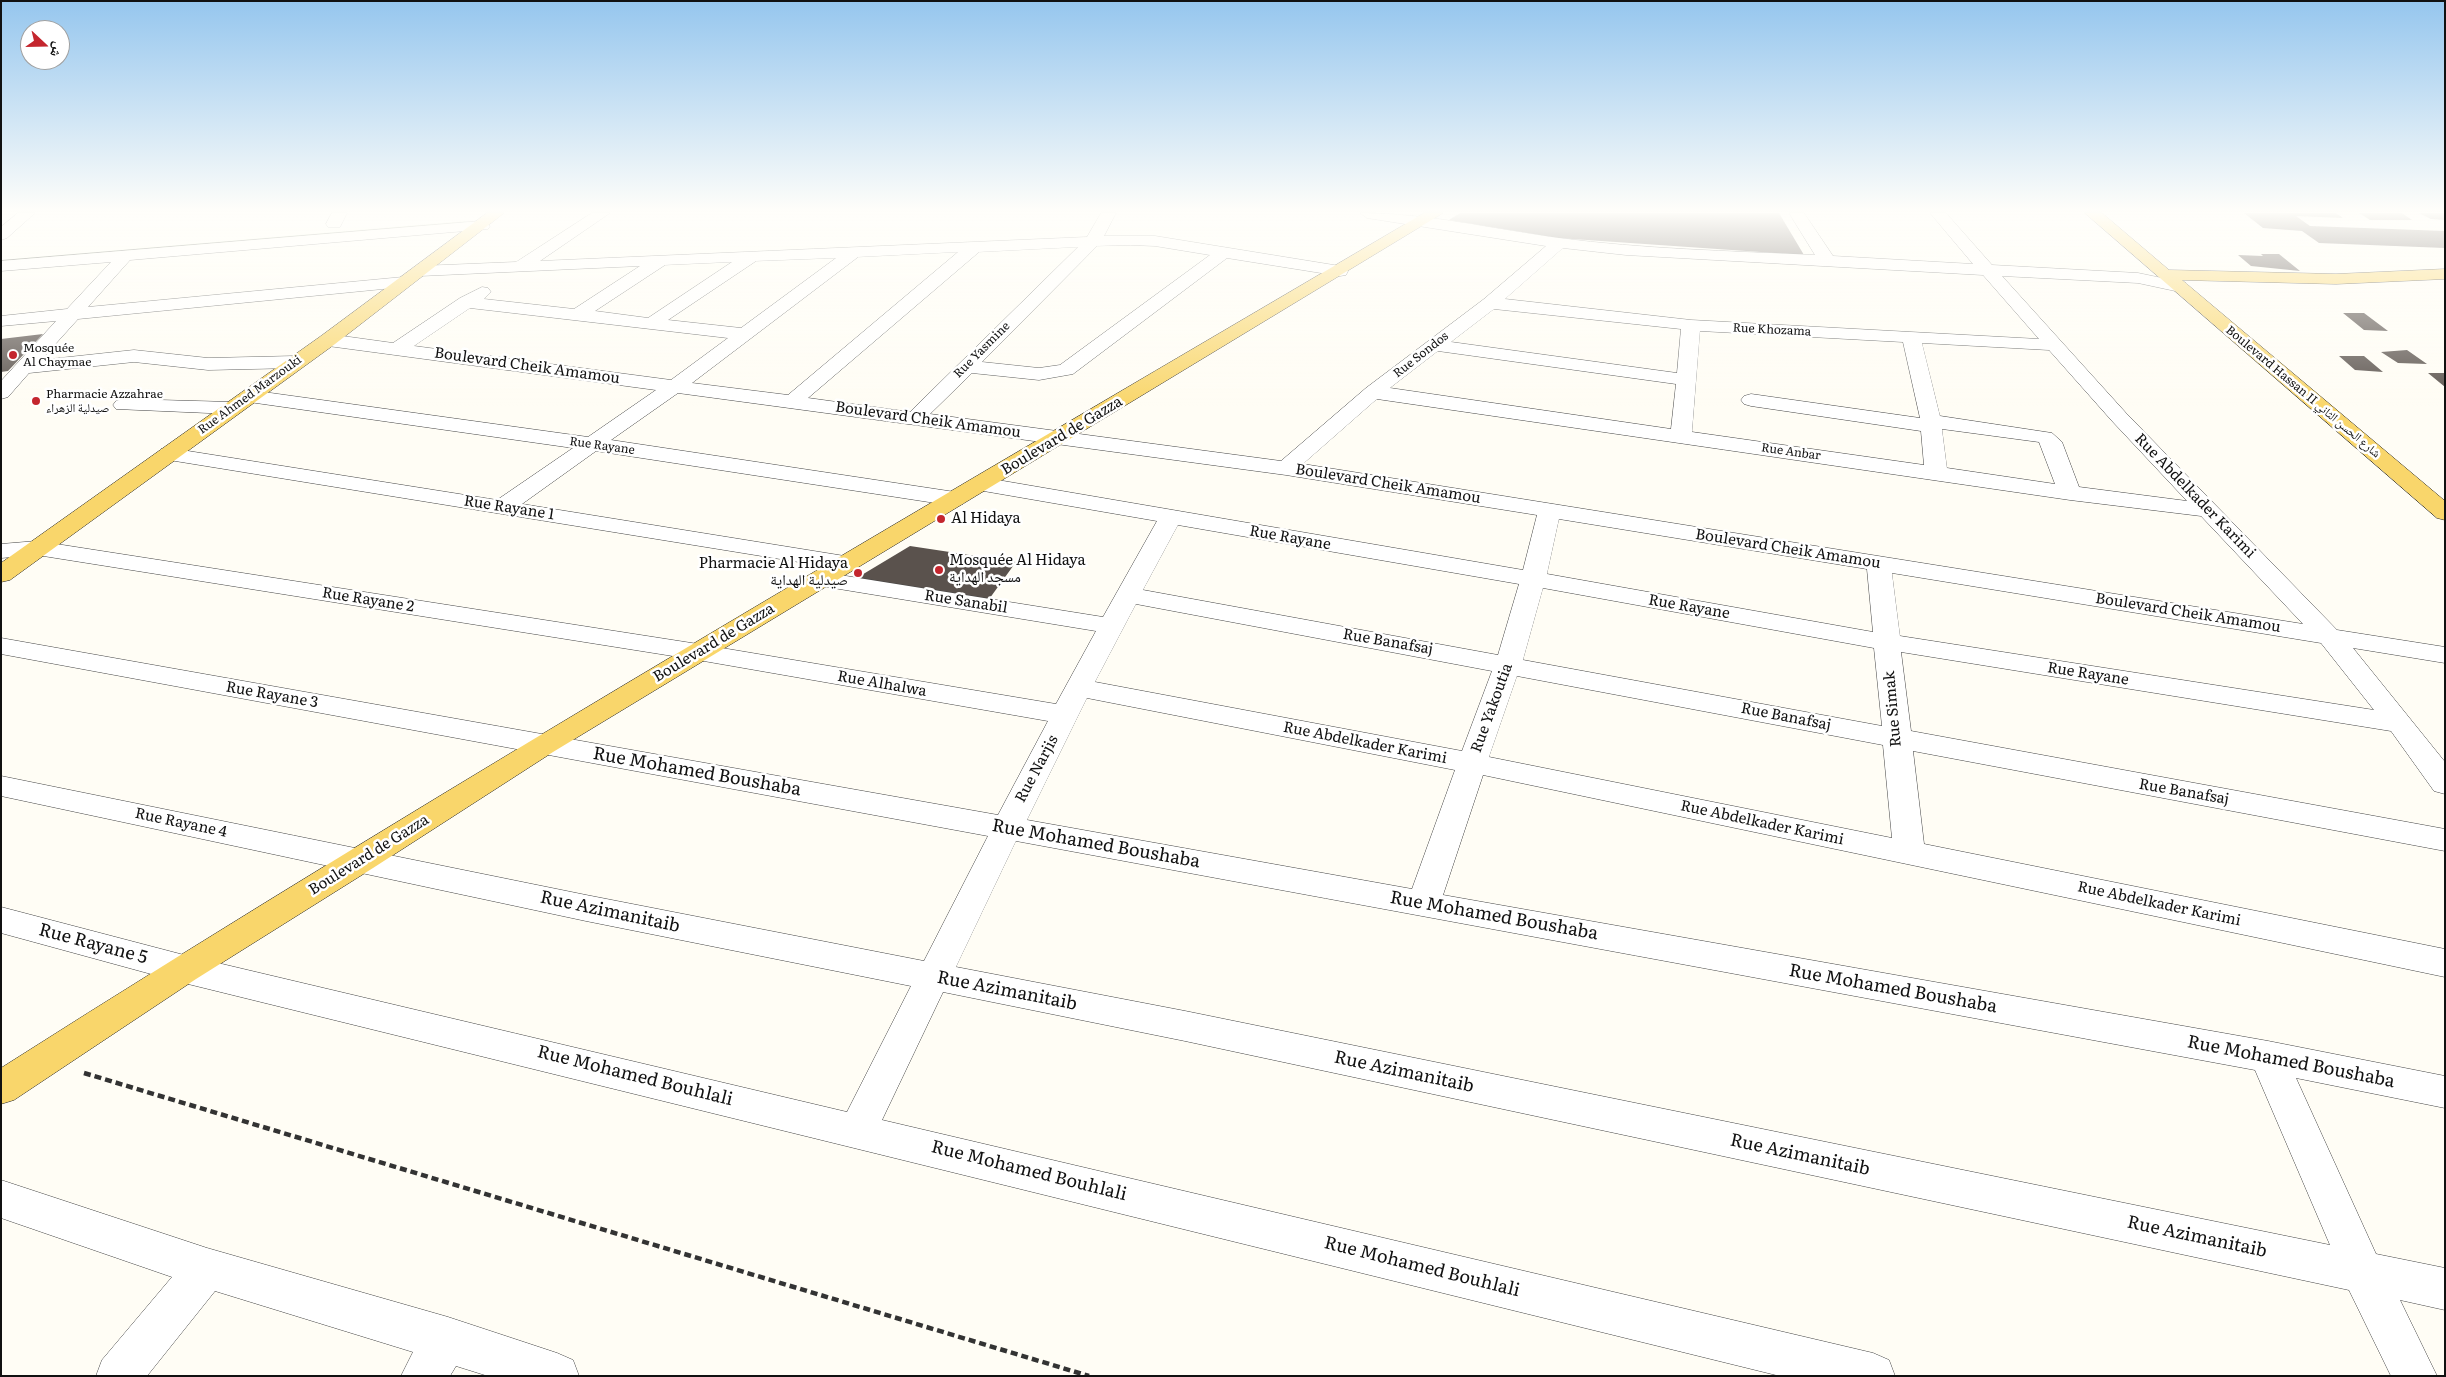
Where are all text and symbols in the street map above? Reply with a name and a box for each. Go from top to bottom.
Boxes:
north arrow [20,20,70,70]
text: ش [46,39,70,61]
street label: Rue Yasmine [951,319,1013,381]
street label: Rue Khozama [1732,321,1812,339]
street label: Boulevard Hassan II شارع الحسن الثاني [2223,323,2383,461]
street label: Rue Sondos [1391,329,1451,381]
place label: Mosquée Al Chaymae [23,341,91,369]
street label: Boulevard Cheik Amamou [433,344,621,388]
marker: Mosquée Al Chaymae [7,349,19,361]
street label: Rue Ahmed Marzouki [196,353,304,437]
place label: Pharmacie Azzahrae صيدلية الزهراء [46,387,163,415]
street label: Boulevard de Gazza [998,393,1126,479]
marker: Pharmacie Azzahrae صيدلية الزهراء [30,395,42,407]
street label: Boulevard Cheik Amamou [834,398,1022,442]
street label: Rue Abdelkader Karimi [2131,430,2259,562]
street label: Rue Rayane [568,434,636,458]
street label: Rue Anbar [1760,441,1822,463]
street label: Boulevard Cheik Amamou [1294,460,1482,508]
street label: Rue Rayane 1 [462,492,556,524]
place label: Al Hidaya [951,510,1021,528]
marker: Al Hidaya [935,513,947,525]
street label: Rue Rayane [1248,522,1332,554]
street label: Boulevard Cheik Amamou [1694,525,1882,573]
place label: Mosquée Al Hidaya مسجد الهداية [949,552,1086,587]
place label: Pharmacie Al Hidaya صيدلية الهداية [699,555,848,590]
marker: Mosquée Al Hidaya مسجد الهداية [933,564,945,576]
marker: Pharmacie Al Hidaya صيدلية الهداية [852,567,864,579]
street label: Rue Rayane 2 [321,584,415,616]
street label: Rue Sanabil [923,587,1009,617]
street label: Boulevard Cheik Amamou [2094,589,2282,637]
street label: Rue Rayane [1647,591,1731,623]
street label: Boulevard de Gazza [650,600,778,686]
street label: Rue Banafsaj [1341,625,1435,659]
street label: Rue Rayane [2046,659,2130,689]
street label: Rue Yakoutia [1468,661,1516,755]
street label: Rue Alhalwa [836,667,928,701]
street label: Rue Simak [1881,670,1905,748]
street label: Rue Rayane 3 [224,678,320,712]
street label: Rue Banafsaj [1739,699,1833,735]
street label: Rue Abdelkader Karimi [1282,718,1448,768]
street label: Rue Narjis [1012,732,1062,806]
street label: Rue Mohamed Boushaba [591,743,803,801]
street label: Rue Banafsaj [2137,775,2231,809]
street label: Rue Abdelkader Karimi [1679,797,1845,849]
street label: Rue Rayane 4 [133,804,229,842]
street label: Boulevard de Gazza [306,811,432,899]
street label: Rue Mohamed Boushaba [990,815,1202,873]
street label: Rue Abdelkader Karimi [2076,878,2242,930]
street label: Rue Azimanitaib [538,887,682,937]
street label: Rue Mohamed Boushaba [1388,887,1600,945]
street label: Rue Rayane 5 [36,919,150,969]
street label: Rue Mohamed Boushaba [1787,960,1999,1018]
street label: Rue Azimanitaib [935,967,1079,1015]
street label: Rue Mohamed Boushaba [2185,1031,2397,1093]
street label: Rue Mohamed Bouhlali [535,1041,735,1111]
street label: Rue Azimanitaib [1332,1047,1476,1097]
street label: Rue Azimanitaib [1728,1130,1872,1180]
street label: Rue Mohamed Bouhlali [929,1136,1129,1206]
street label: Rue Azimanitaib [2125,1212,2269,1262]
street label: Rue Mohamed Bouhlali [1322,1232,1522,1302]

